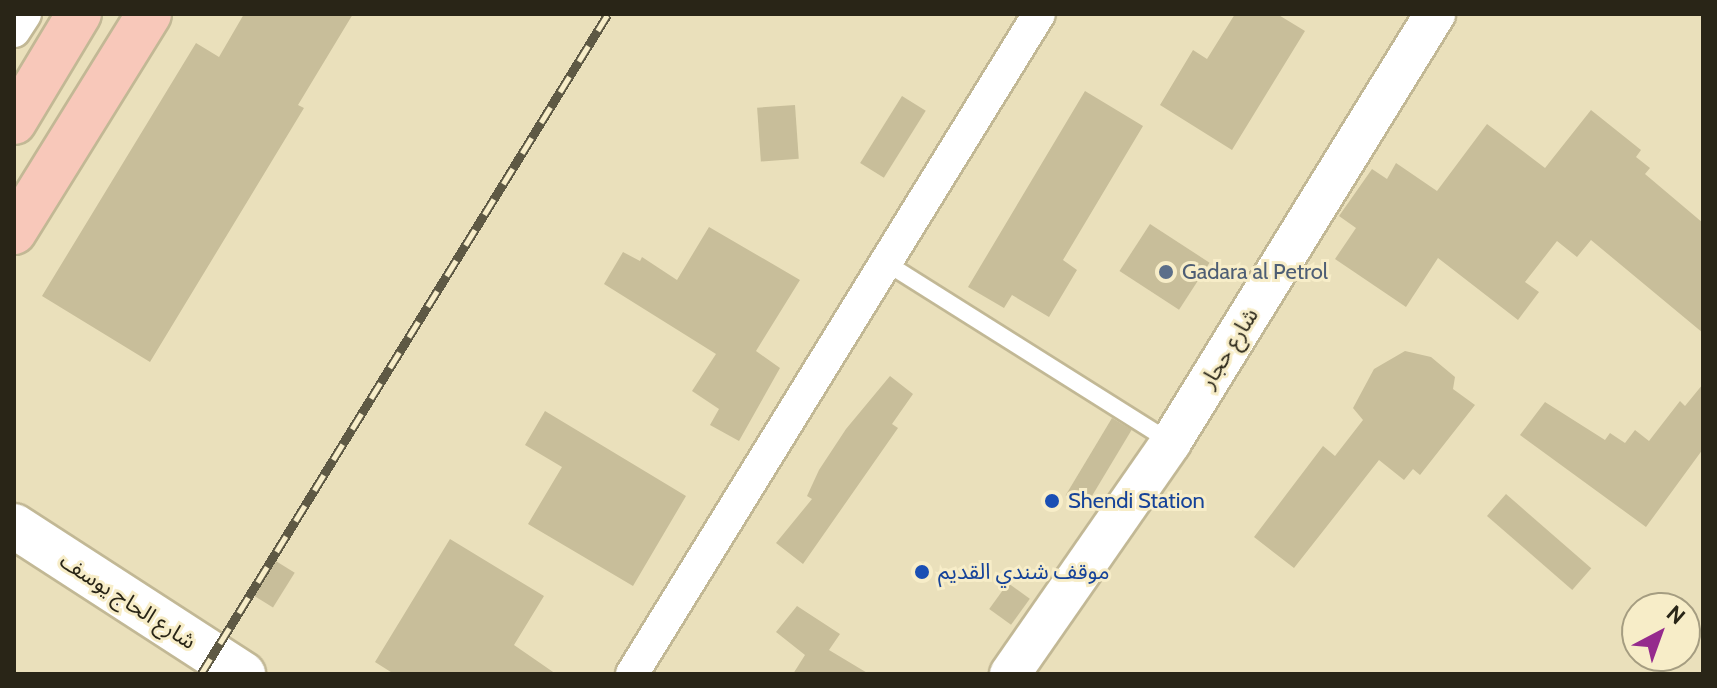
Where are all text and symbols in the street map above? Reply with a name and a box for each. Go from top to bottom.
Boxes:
place label: Gadara al Petrol [1182,259,1328,285]
marker: Gadara al Petrol [1157,263,1175,281]
street label: شارع حجار [1194,303,1264,393]
place label: Shendi Station [1068,488,1205,514]
marker: Shendi Station [1043,492,1061,510]
street label: شارع الحاج يوسف [55,547,201,655]
place label: موقف شندي القديم [938,559,1110,585]
marker: موقف شندي القديم [913,563,931,581]
north arrow [1621,592,1701,672]
text: N [1661,600,1690,630]

